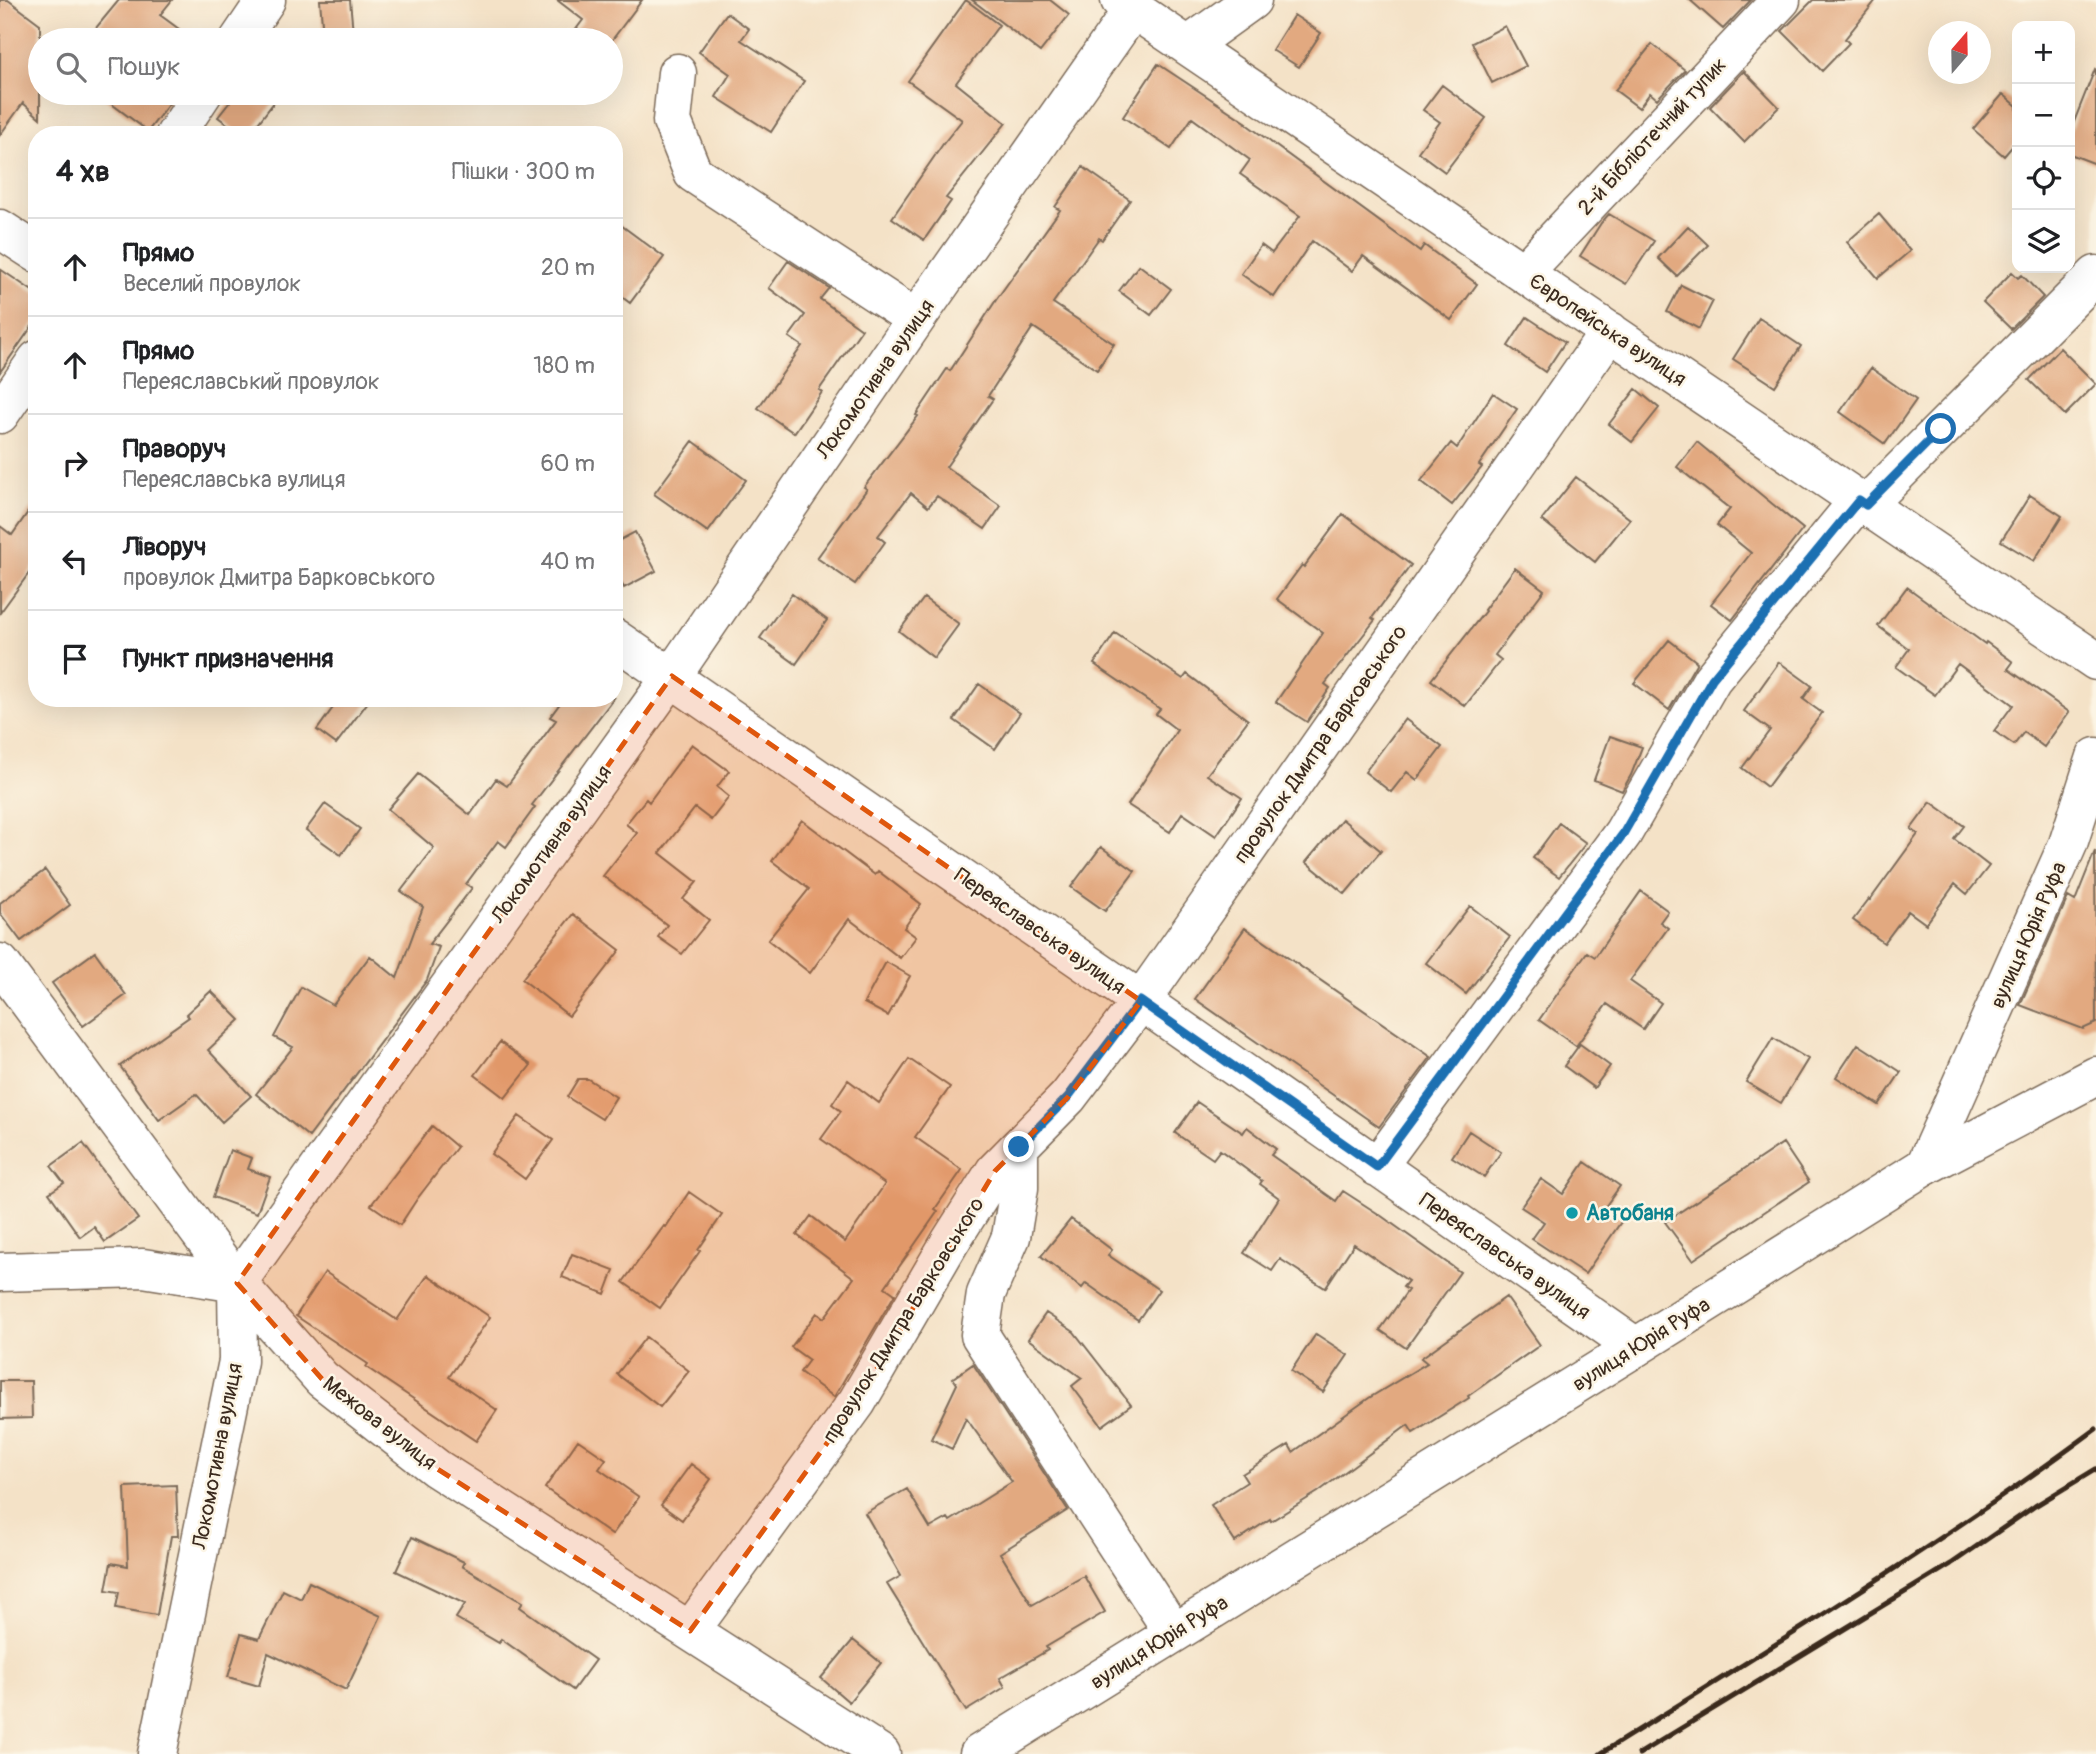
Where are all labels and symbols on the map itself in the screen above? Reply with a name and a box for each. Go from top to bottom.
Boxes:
north arrow [1928,21,1991,84]
street label: 2-й Бібліотечний тупик [1572,52,1733,221]
street label: Європейська вулиця [1524,268,1691,393]
street label: Локомотивна вулиця [810,294,941,465]
route start [1925,413,1956,444]
street label: провулок Дмитра Барковського [1228,620,1413,869]
street label: Локомотивна вулиця [484,760,618,929]
street label: вулиця Юрія Руфа [1984,858,2073,1013]
street label: Переяславська вулиця [949,862,1131,1001]
route end [1003,1131,1034,1162]
street label: Переяславська вулиця [1414,1187,1596,1326]
street label: провулок Дмитра Барковського [816,1192,990,1448]
place label: Автобаня [1586,1200,1674,1227]
marker: Автобаня [1564,1205,1580,1221]
street label: вулиця Юрія Руфа [1567,1291,1715,1398]
street label: Локомотивна вулиця [186,1361,249,1552]
street label: Межова вулиця [317,1370,442,1476]
street label: вулиця Юрія Руфа [1085,1589,1233,1696]

